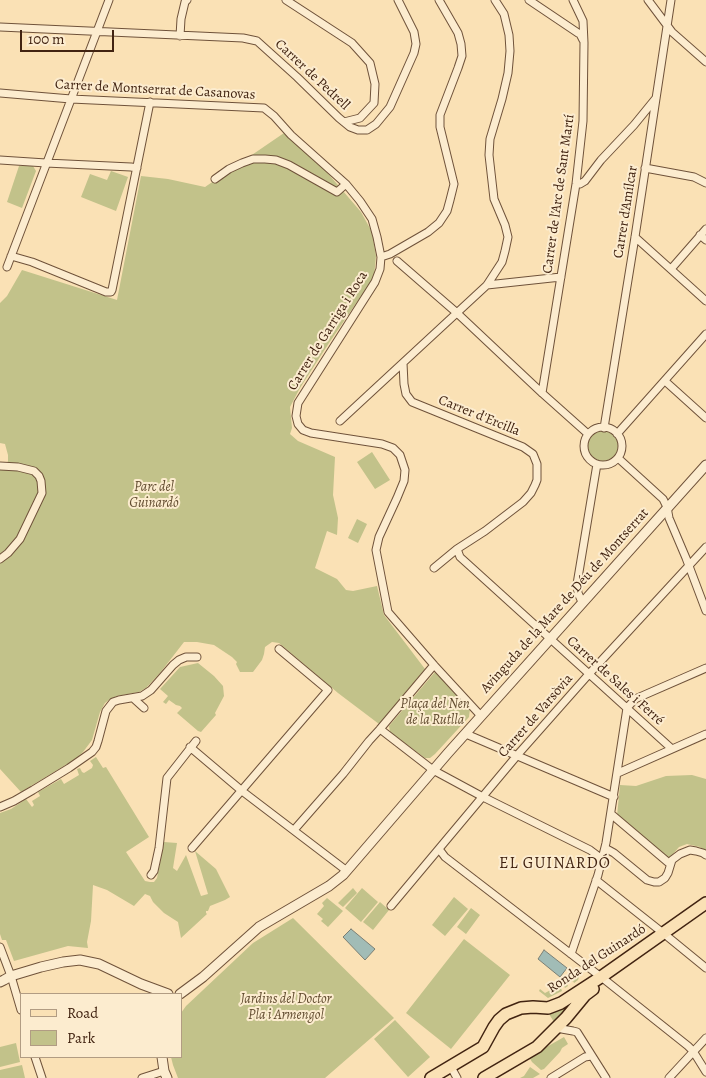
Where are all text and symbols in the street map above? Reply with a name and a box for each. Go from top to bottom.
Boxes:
scale bar [22,20,116,52]
text: 100 m [28,29,65,49]
street label: Carrer de Pedrell [271,36,353,114]
street label: Carrer de Montserrat de Casanovas [54,76,256,104]
street label: Carrer de l'Arc de Sant Martí [540,113,578,275]
street label: Carrer d'Amílcar [610,165,642,259]
street label: Carrer de Garriga i Roca [284,268,372,394]
street label: Carrer d'Ercilla [436,392,522,440]
park label: Parc del Guinardó [129,480,179,512]
street label: Avinguda de la Mare de Déu de Montserrat [477,505,653,697]
street label: Carrer de Sales i Ferré [563,633,667,729]
street label: Carrer de Varsòvia [495,671,577,761]
park label: Plaça del Nen de la Rutlla [400,697,470,730]
district label: EL GUINARDÓ [498,854,612,874]
street label: Ronda del Guinardó [545,921,649,997]
park label: Jardins del Doctor Pla i Armengol [241,992,331,1024]
legend [20,993,182,1058]
text: Road [67,1003,98,1023]
text: Park [67,1028,95,1048]

